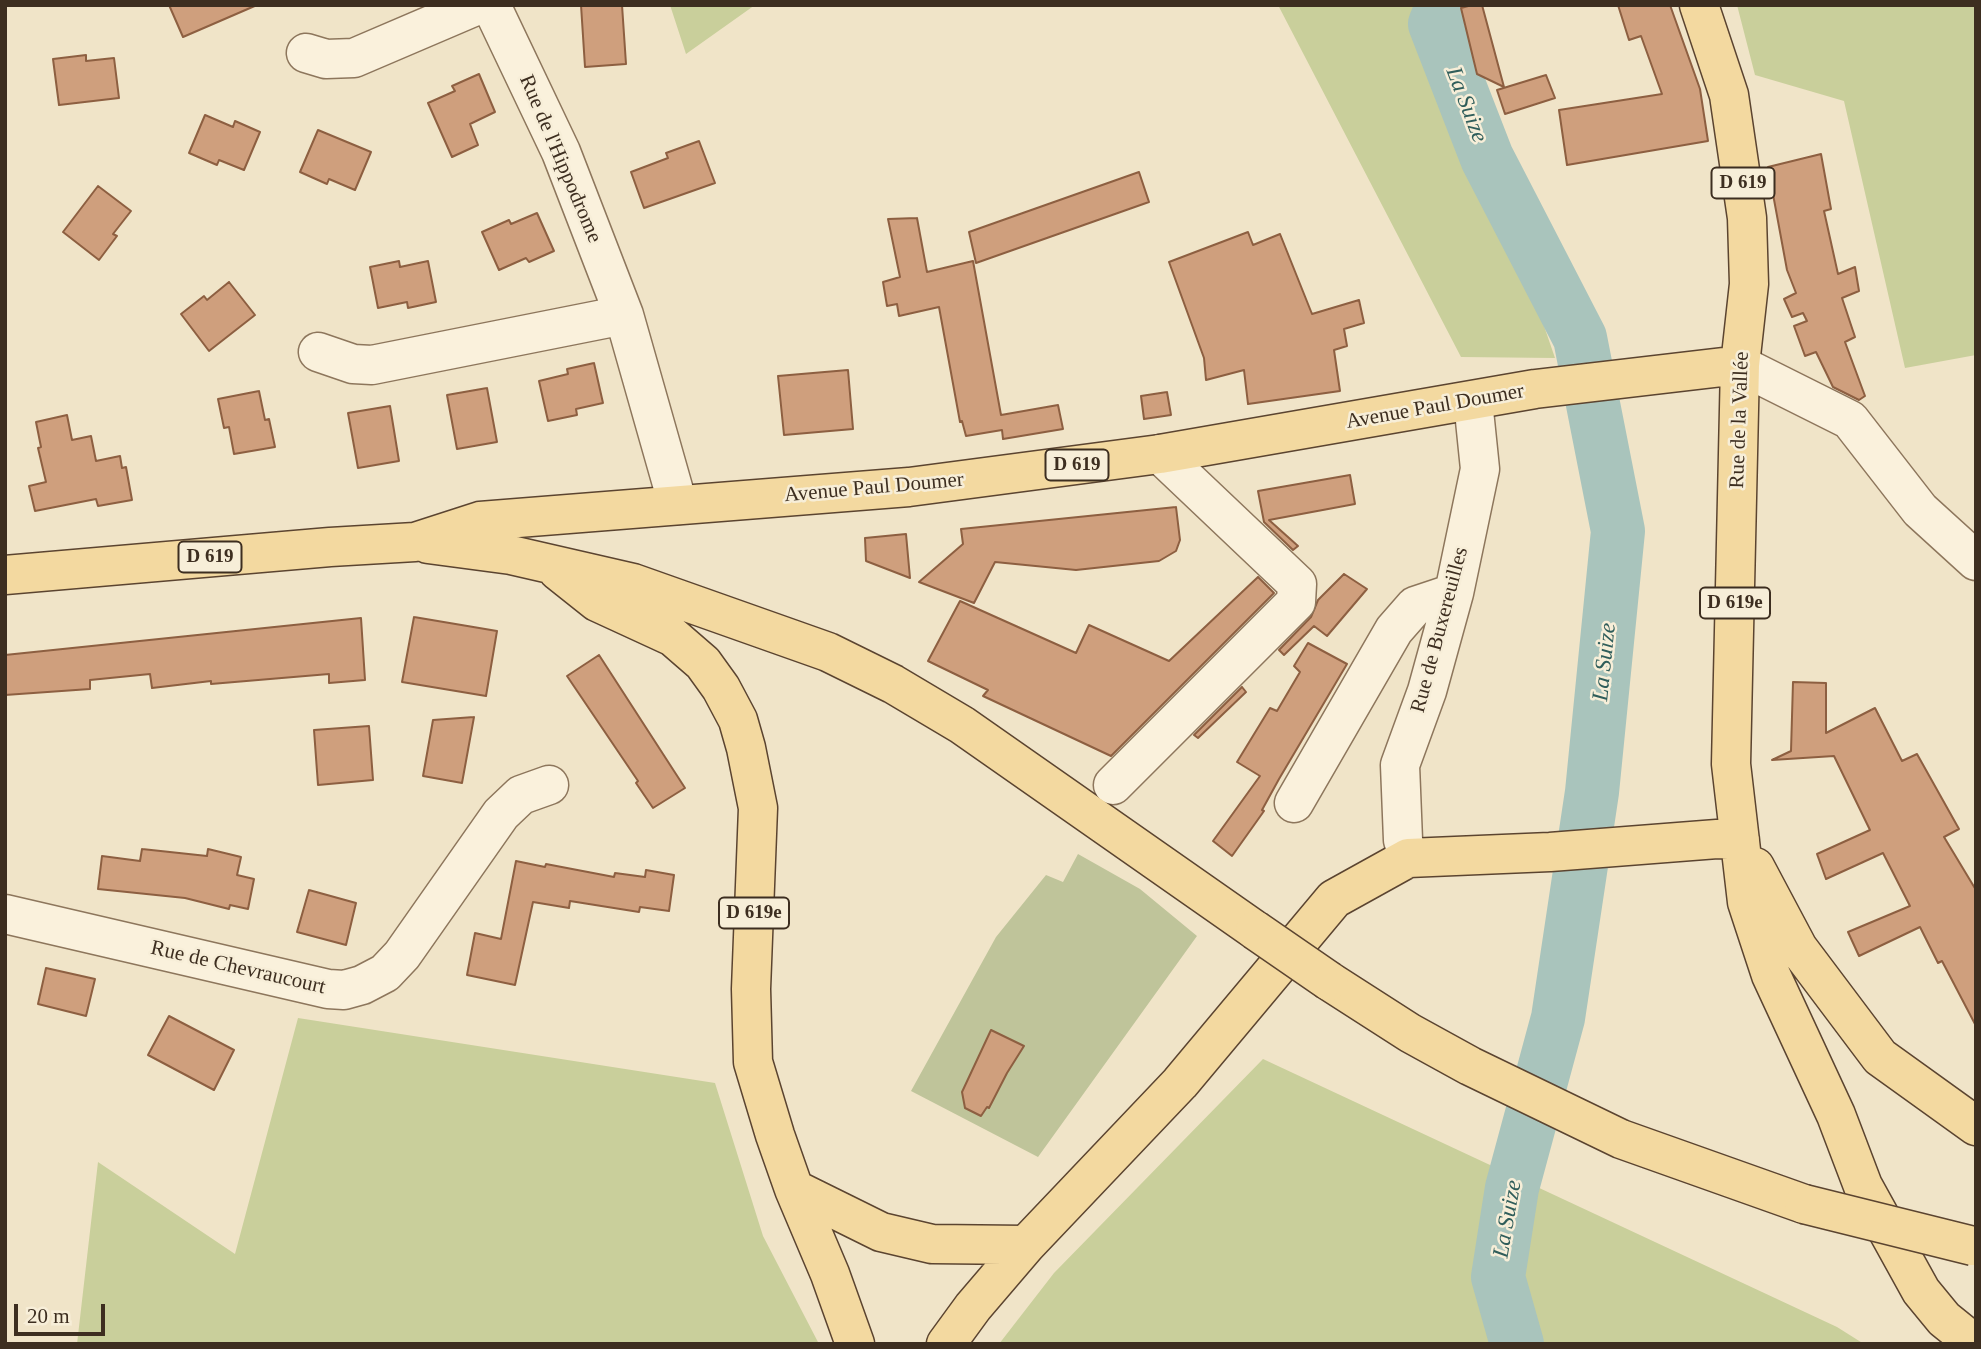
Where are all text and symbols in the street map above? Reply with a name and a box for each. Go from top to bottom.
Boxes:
water label: La Suize [1439,63,1493,147]
street label: Rue de l'Hippodrome [513,71,607,247]
road number: D 619 [1712,168,1774,198]
street label: Rue de la Vallée [1725,351,1755,489]
street label: Avenue Paul Doumer [1344,379,1526,435]
road number: D 619 [1046,450,1108,480]
street label: Avenue Paul Doumer [783,468,965,508]
road number: D 619 [178,542,242,572]
street label: Rue de Buxereuilles [1406,544,1474,716]
road number: D 619e [1700,588,1770,618]
water label: La Suize [1587,621,1623,703]
road number: D 619e [719,897,789,928]
street label: Rue de Chevraucourt [148,936,328,1000]
water label: La Suize [1488,1178,1528,1260]
scale bar [18,1290,108,1334]
text: 20 m [27,1304,70,1328]

